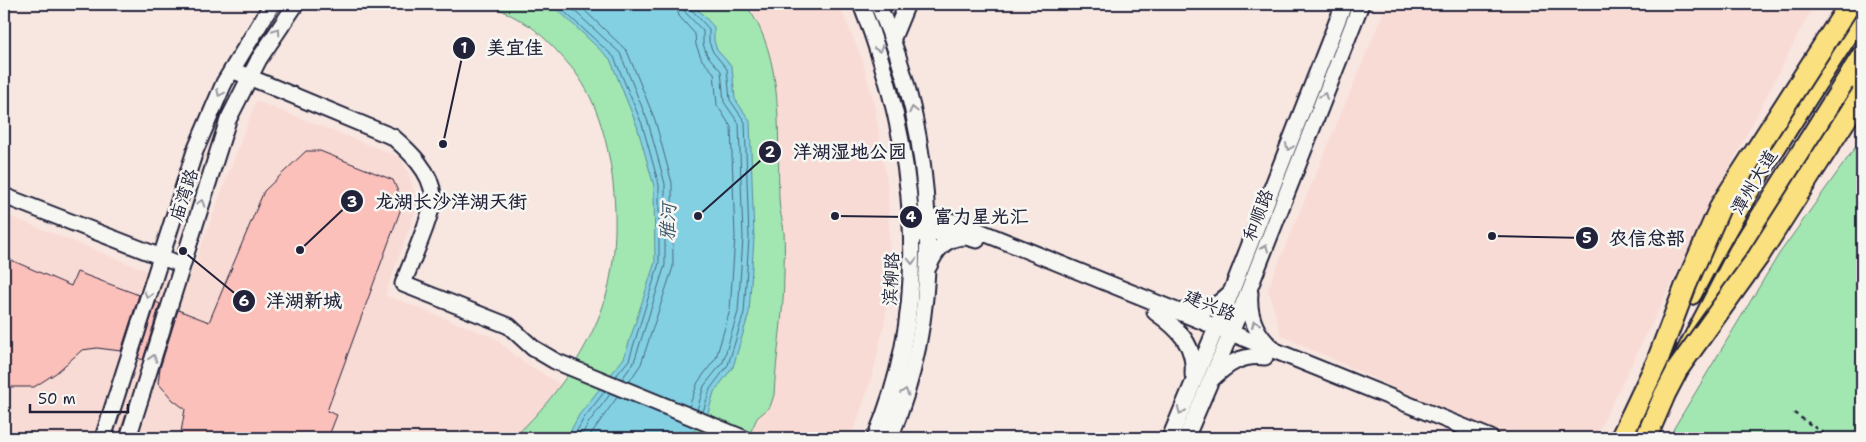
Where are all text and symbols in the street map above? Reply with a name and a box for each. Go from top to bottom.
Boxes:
one-way arrow [270,27,280,36]
callout: 美宜佳 [451,31,553,65]
text: 美宜佳 [486,35,544,60]
text: 1 [461,38,468,58]
one-way arrow [873,45,883,53]
one-way arrow [216,88,226,97]
one-way arrow [1318,93,1328,101]
one-way arrow [908,106,919,115]
callout: 洋湖湿地公园 [758,135,917,169]
text: 洋湖湿地公园 [793,139,907,164]
text: 2 [765,142,776,162]
one-way arrow [1284,142,1295,151]
street label: 潭州大道 [1725,145,1783,219]
street label: 庙湾路 [164,166,204,224]
callout: 龙湖长沙洋湖天街 [340,184,537,218]
street label: 和顺路 [1237,185,1279,245]
text: 龙湖长沙洋湖天街 [375,189,527,214]
text: 3 [347,192,357,212]
one-way arrow [195,200,205,208]
water label: 雅河 [655,200,681,241]
callout: 富力星光汇 [899,200,1039,234]
text: 富力星光汇 [933,204,1029,229]
text: 4 [906,207,917,227]
callout: 农信总部 [1574,221,1695,255]
text: 农信总部 [1609,226,1685,251]
text: 5 [1582,228,1592,248]
one-way arrow [1259,244,1269,253]
street label: 滨柳路 [878,251,904,307]
one-way arrow [907,257,917,265]
callout: 洋湖新城 [231,284,352,318]
street label: 建兴路 [1180,284,1240,326]
text: 洋湖新城 [266,288,342,313]
one-way arrow [143,291,153,299]
text: 6 [239,291,249,311]
one-way arrow [1250,320,1261,329]
one-way arrow [147,355,157,363]
scale bar [30,382,128,414]
one-way arrow [900,388,910,397]
text: 50 m [38,389,76,409]
one-way arrow [1177,406,1187,415]

